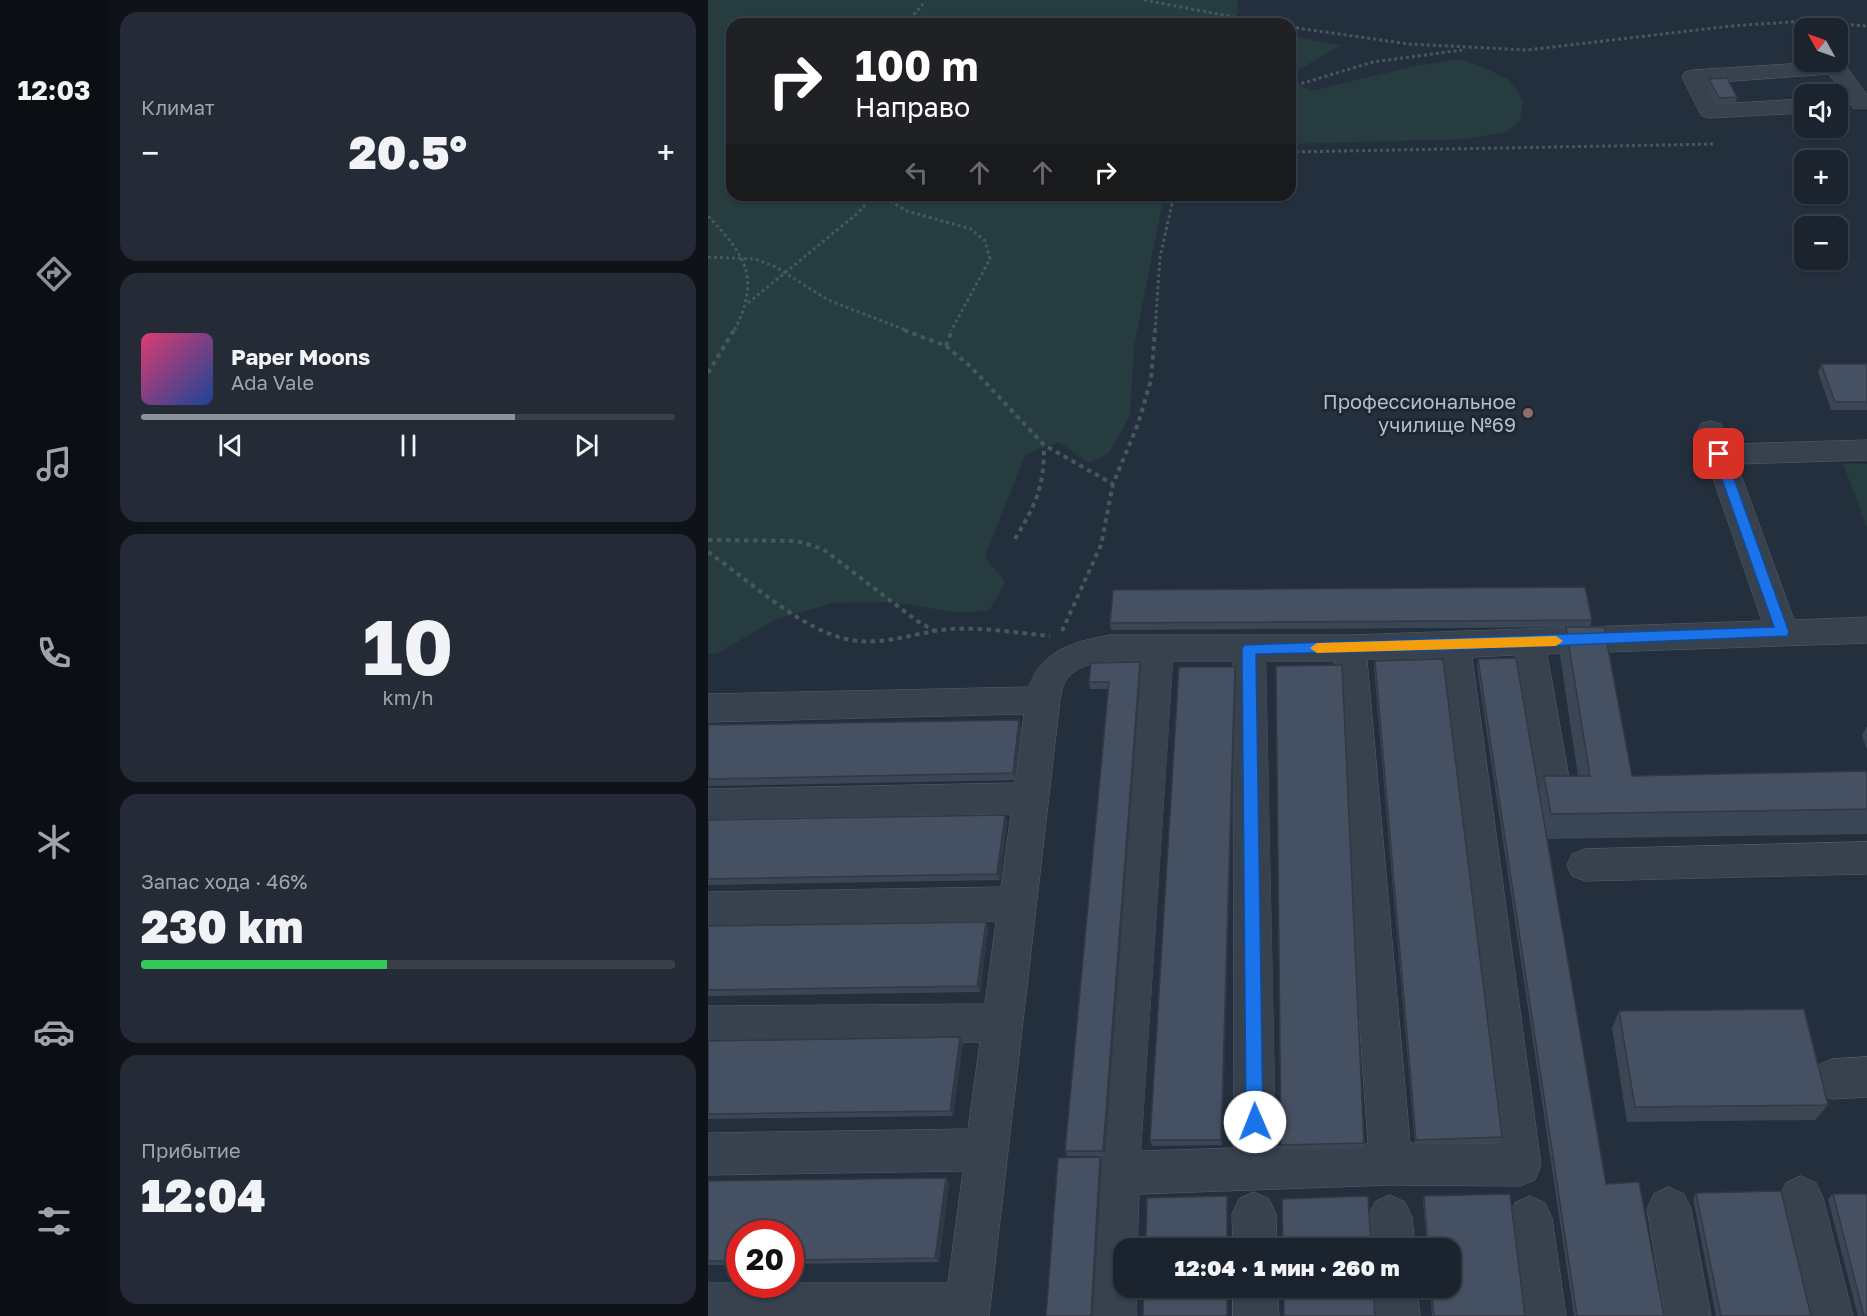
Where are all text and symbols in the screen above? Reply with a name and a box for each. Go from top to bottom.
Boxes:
north arrow [1794,18,1848,72]
map controls [1794,18,1848,270]
text: 100 m [855,40,978,90]
icon: right [756,42,834,120]
text: 12:03 [17,74,91,106]
button: sound [1794,84,1848,138]
text: Направо [855,91,970,123]
text: Климат [141,95,215,119]
text: 20.5° [349,125,467,179]
text: − [141,133,159,172]
text: + [657,133,675,172]
button: + [1794,150,1848,204]
icon: left [900,156,933,189]
icon: ahead [963,156,996,189]
icon: ahead [1026,156,1059,189]
icon: right [1089,156,1122,189]
button: − [1794,216,1848,270]
icon: directions [33,253,75,295]
text: Paper Moons [231,343,370,370]
text: Ada Vale [231,370,314,394]
place label: Профессиональное училище №69 [1323,389,1516,436]
marker: Профессиональное училище №69 [1521,406,1535,420]
pin [1693,428,1744,479]
icon: previous [214,429,247,462]
icon: pause [392,429,425,462]
icon: next [570,429,603,462]
icon: arrive [1702,437,1735,470]
icon: music [33,443,75,485]
text: 10 [363,599,453,692]
icon: phone [33,632,75,674]
text: km/h [383,685,433,709]
icon: climate [33,821,75,863]
text: Запас хода · 46% [141,869,307,893]
text: 230 km [141,899,303,953]
icon: car [33,1011,75,1053]
position arrow [1223,1090,1287,1154]
text: Прибытие [141,1138,241,1162]
text: 12:04 [141,1168,266,1222]
icon: filters [33,1200,75,1242]
speed limit sign: 20 [726,1220,804,1298]
text: 12:04 · 1 мин · 260 m [1174,1254,1400,1281]

